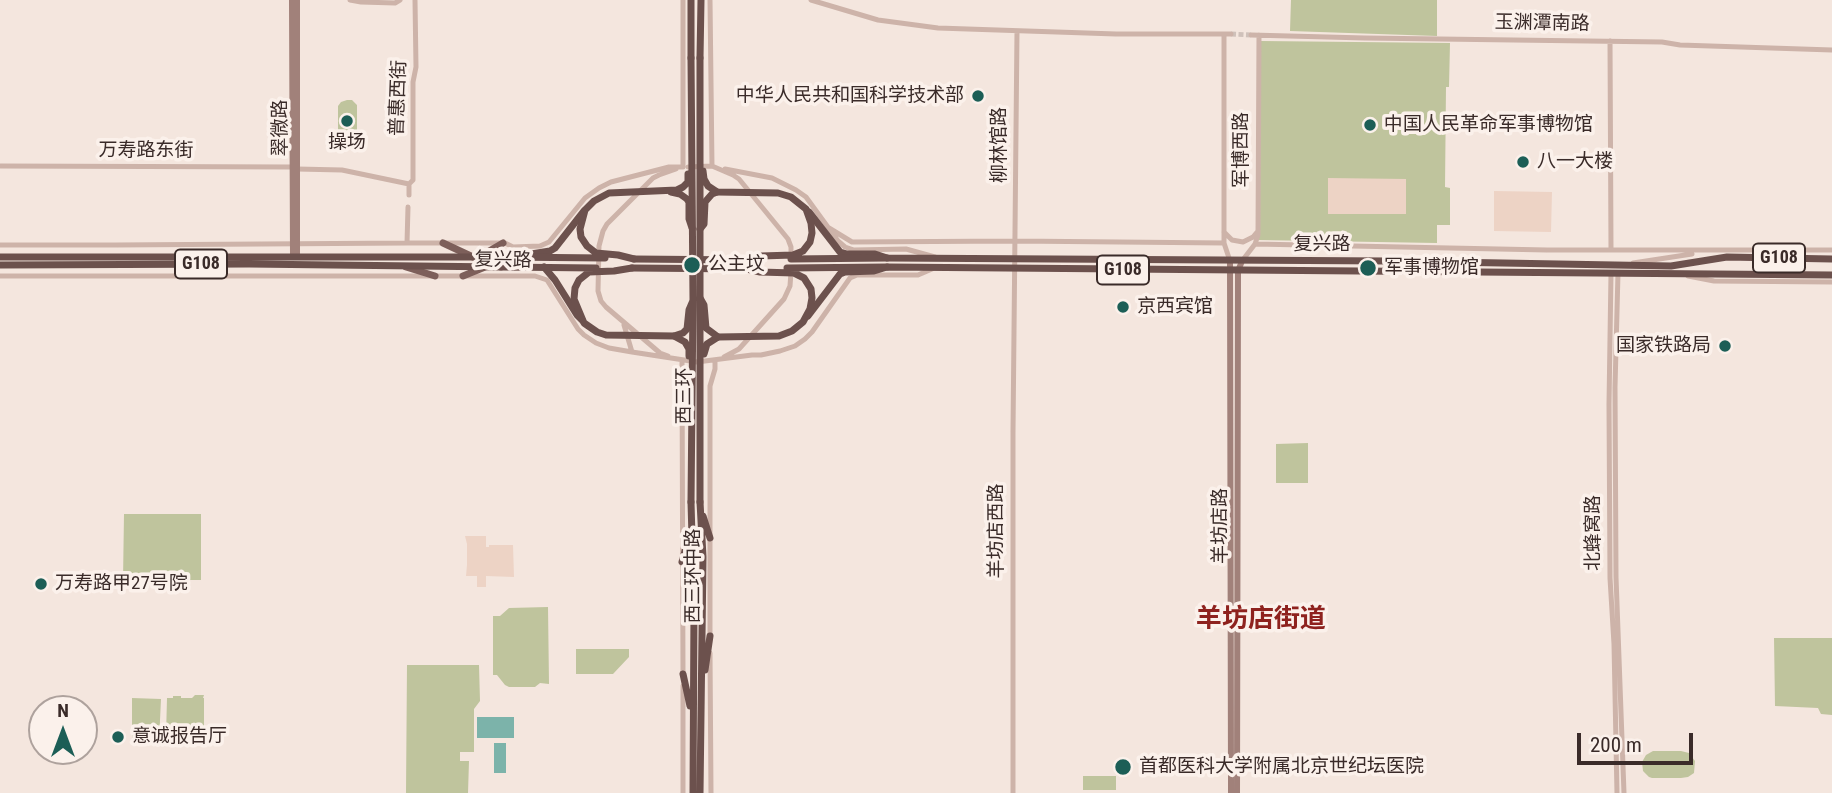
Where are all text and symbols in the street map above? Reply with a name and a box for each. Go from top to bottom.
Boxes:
street label: 玉渊潭南路 [1494,12,1590,36]
street label: 普惠西街 [386,60,412,136]
place label: 中华人民共和国科学技术部 [736,85,964,107]
marker: 中华人民共和国科学技术部 [970,88,986,104]
street label: 翠微路 [270,100,292,156]
street label: 柳林馆路 [989,107,1011,183]
street label: 军博西路 [1231,112,1253,188]
marker: 操场 [339,113,355,129]
place label: 中国人民革命军事博物馆 [1384,114,1593,136]
marker: 中国人民革命军事博物馆 [1362,117,1378,133]
place label: 操场 [328,132,366,154]
street label: 万寿路东街 [99,140,193,162]
place label: 八一大楼 [1537,151,1613,173]
marker: 八一大楼 [1515,154,1531,170]
street label: 复兴路 [1294,234,1350,256]
road number: G108 [1753,244,1805,272]
street label: 复兴路 [474,249,532,273]
road number: G108 [175,250,227,278]
place label: 公主坟 [708,254,765,276]
marker: 公主坟 [682,255,702,275]
road number: G108 [1097,256,1149,284]
place label: 军事博物馆 [1384,257,1479,279]
marker: 军事博物馆 [1358,258,1378,278]
place label: 京西宾馆 [1137,296,1213,318]
marker: 京西宾馆 [1115,299,1131,315]
place label: 国家铁路局 [1616,335,1711,357]
marker: 国家铁路局 [1717,338,1733,354]
street label: 西三环 [674,368,696,424]
street label: 羊坊店西路 [986,484,1008,578]
street label: 羊坊店路 [1210,488,1232,564]
street label: 北蜂窝路 [1583,495,1605,571]
street label: 西三环中路 [683,529,705,623]
place label: 万寿路甲27号院 [55,573,188,595]
marker: 万寿路甲27号院 [33,576,49,592]
district label: 羊坊店街道 [1196,604,1326,636]
north arrow [28,695,98,765]
text: N [57,699,69,722]
scale bar [1580,720,1696,764]
place label: 意诚报告厅 [132,726,227,748]
marker: 意诚报告厅 [110,729,126,745]
text: 200 m [1590,733,1642,757]
place label: 首都医科大学附属北京世纪坛医院 [1139,756,1424,778]
marker: 首都医科大学附属北京世纪坛医院 [1113,757,1133,777]

